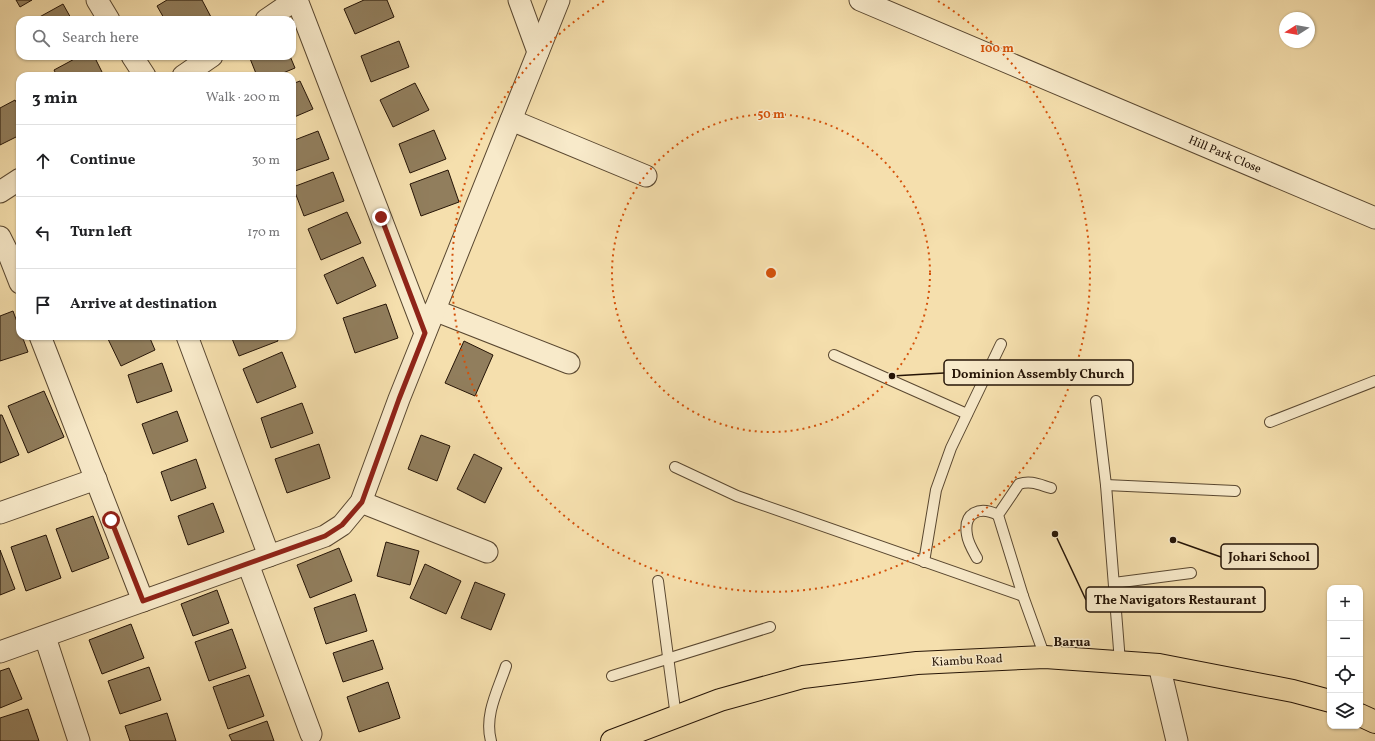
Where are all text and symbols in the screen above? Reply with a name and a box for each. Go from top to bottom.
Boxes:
north arrow [1279,12,1315,48]
search box [16,16,296,60]
icon: search [30,27,52,49]
text: Search here [62,28,139,49]
text: 100 m [980,41,1014,57]
text: 3 min [32,87,78,110]
text: Walk · 200 m [206,89,280,107]
text: 50 m [757,107,785,123]
street label: Hill Park Close [1186,132,1264,178]
icon: ahead [32,150,54,172]
text: Continue [70,150,135,171]
text: 30 m [252,152,280,170]
route end [372,208,390,226]
icon: left [32,222,54,244]
text: Turn left [70,222,132,243]
text: 170 m [247,224,280,242]
centre of rings [764,266,778,280]
icon: arrive [32,294,54,316]
text: Arrive at destination [70,294,217,315]
callout: Dominion Assembly Church [944,360,1133,385]
text: Dominion Assembly Church [951,366,1125,384]
route start [102,511,120,529]
callout: Johari School [1221,544,1318,569]
text: Johari School [1227,549,1310,567]
map controls [1327,585,1363,729]
button: + [1327,585,1363,621]
callout: The Navigators Restaurant [1086,587,1265,612]
text: The Navigators Restaurant [1094,592,1256,610]
button: − [1327,621,1363,657]
district label: Barua [1053,634,1091,652]
street label: Kiambu Road [931,651,1003,671]
button: locate [1327,657,1363,693]
button: layers [1327,693,1363,729]

